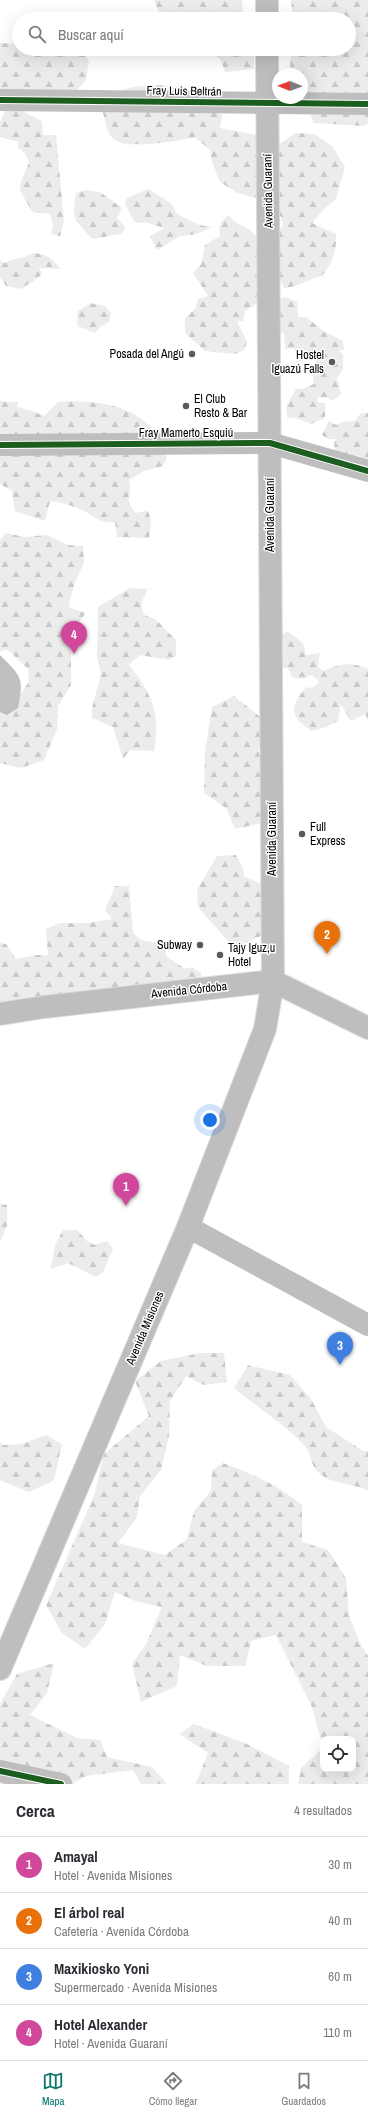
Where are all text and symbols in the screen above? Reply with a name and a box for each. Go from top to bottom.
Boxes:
search box [12,12,356,56]
icon: search [26,23,48,45]
text: Buscar aquí [58,24,124,45]
north arrow [272,68,308,104]
street label: Fray Luis Beltrán [146,82,222,100]
street label: Avenida Guaraní [259,153,277,229]
place label: Posada del Angú [110,346,184,362]
place label: Hostel Iguazú Falls [271,347,324,377]
marker: Posada del Angú [187,349,197,359]
marker: Hostel Iguazú Falls [327,357,337,367]
place label: El Club Resto & Bar [194,391,248,421]
marker: El Club Resto & Bar [181,401,191,411]
street label: Fray Mamerto Esquiú [139,425,233,441]
street label: Avenida Guaraní [262,478,278,553]
pin: 4 [61,621,87,654]
street label: Avenida Guaraní [264,802,280,877]
place label: Full Express [310,819,346,849]
marker: Full Express [297,829,307,839]
pin: 2 [314,921,340,954]
place label: Subway [157,937,192,953]
marker: Subway [195,940,205,950]
place label: Tajy Iguz,u Hotel [228,940,275,970]
marker: Tajy Iguz,u Hotel [215,950,225,960]
street label: Avenida Córdoba [149,978,228,1002]
your location [200,1110,220,1130]
pin: 1 [113,1173,139,1206]
street label: Avenida Misiones [122,1289,168,1368]
pin: 3 [327,1332,353,1365]
map controls [320,1736,356,1772]
button: locate [320,1736,356,1772]
text: Cerca [16,1799,55,1822]
text: 4 resultados [294,1802,352,1819]
text: Amayal [54,1846,98,1867]
text: 1 [26,1856,32,1873]
text: 30 m [328,1856,352,1873]
text: Hotel · Avenida Misiones [54,1867,172,1884]
text: El árbol real [54,1902,124,1923]
text: 2 [26,1912,32,1929]
text: 40 m [328,1912,352,1929]
text: Cafetería · Avenida Córdoba [54,1923,189,1940]
text: Maxikiosko Yoni [54,1958,149,1979]
text: 3 [26,1968,32,1985]
text: 60 m [328,1968,352,1985]
text: Supermercado · Avenida Misiones [54,1979,217,1996]
text: Hotel Alexander [54,2014,147,2035]
text: 4 [26,2024,32,2041]
text: 110 m [323,2024,352,2041]
text: Hotel · Avenida Guaraní [54,2035,168,2052]
tab: Mapa [42,2070,65,2108]
tab: Cómo llegar [149,2070,197,2108]
tab: Guardados [281,2070,326,2108]

